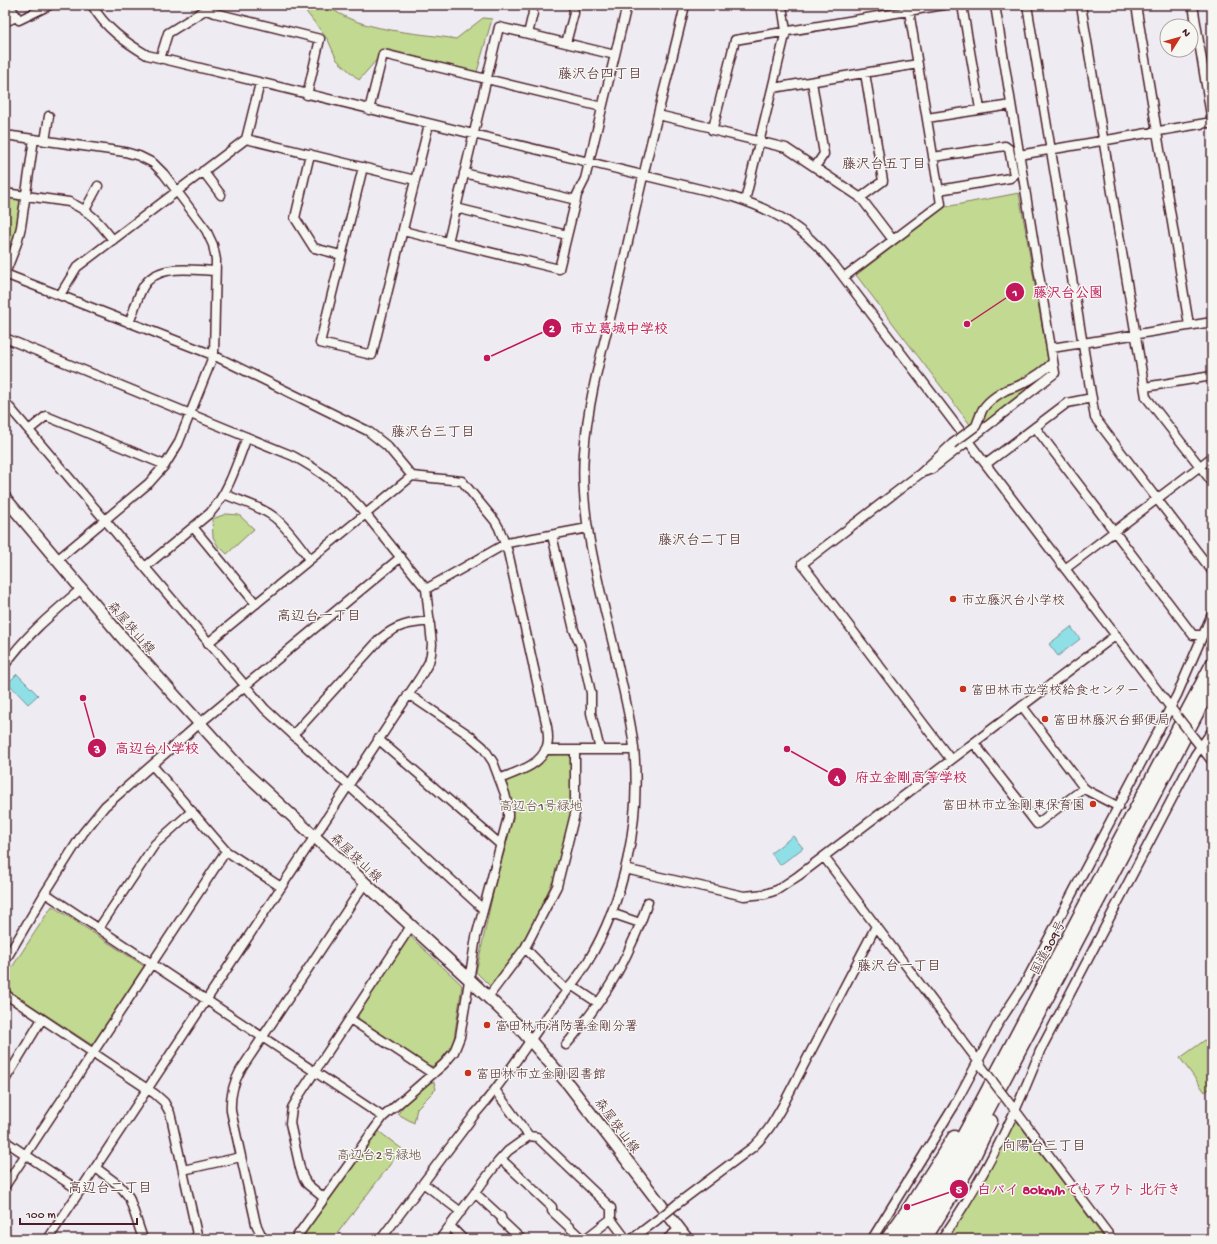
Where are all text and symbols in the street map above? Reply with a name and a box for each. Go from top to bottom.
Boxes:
north arrow [1159,18,1199,58]
text: N [1178,27,1192,40]
district label: 藤沢台四丁目 [558,67,642,84]
district label: 藤沢台五丁目 [842,157,926,174]
callout: 藤沢台公園 [1005,279,1111,305]
text: 藤沢台公園 [1033,285,1103,303]
text: 1 [1012,287,1018,301]
callout: 市立葛城中学校 [542,315,676,341]
text: 市立葛城中学校 [570,322,668,339]
text: 2 [549,323,555,337]
district label: 藤沢台三丁目 [391,425,475,442]
district label: 藤沢台二丁目 [658,533,742,550]
place label: 市立藤沢台小学校 [961,593,1065,609]
marker: 市立藤沢台小学校 [948,594,958,604]
street label: 森屋狭山線 [103,599,159,659]
district label: 高辺台一丁目 [277,609,361,626]
marker: 富田林市立学校給食センター [958,684,968,694]
place label: 富田林市立学校給食センター [971,684,1139,699]
place label: 富田林藤沢台郵便局 [1053,713,1170,729]
marker: 富田林藤沢台郵便局 [1040,714,1050,724]
callout: 高辺台小学校 [87,735,207,761]
text: 高辺台小学校 [115,742,199,759]
text: 3 [93,744,100,758]
callout: 府立金剛高等学校 [827,764,975,790]
text: 府立金剛高等学校 [855,771,967,788]
text: 4 [833,773,840,787]
place label: 富田林市立金剛東保育園 [942,798,1085,814]
park label: 高辺台1号緑地 [499,799,583,815]
marker: 富田林市立金剛東保育園 [1088,799,1098,809]
street label: 森屋狭山線 [326,830,386,887]
street label: 国道309号 [1028,918,1070,978]
district label: 藤沢台一丁目 [857,959,941,976]
place label: 富田林市消防署金剛分署 [495,1019,638,1035]
marker: 富田林市消防署金剛分署 [482,1020,492,1030]
place label: 富田林市立金剛図書館 [476,1067,606,1083]
marker: 富田林市立金剛図書館 [463,1068,473,1078]
street label: 森屋狭山線 [590,1095,643,1158]
district label: 向陽台三丁目 [1002,1139,1086,1156]
park label: 高辺台2号緑地 [337,1148,421,1164]
callout: 白バイ 80km/hでもアウト 北行き [949,1176,1188,1202]
district label: 高辺台二丁目 [68,1181,152,1198]
text: 白バイ 80km/hでもアウト 北行き [977,1183,1181,1200]
text: 5 [956,1184,963,1198]
scale bar [20,1200,137,1226]
text: 100 m [25,1209,56,1223]

